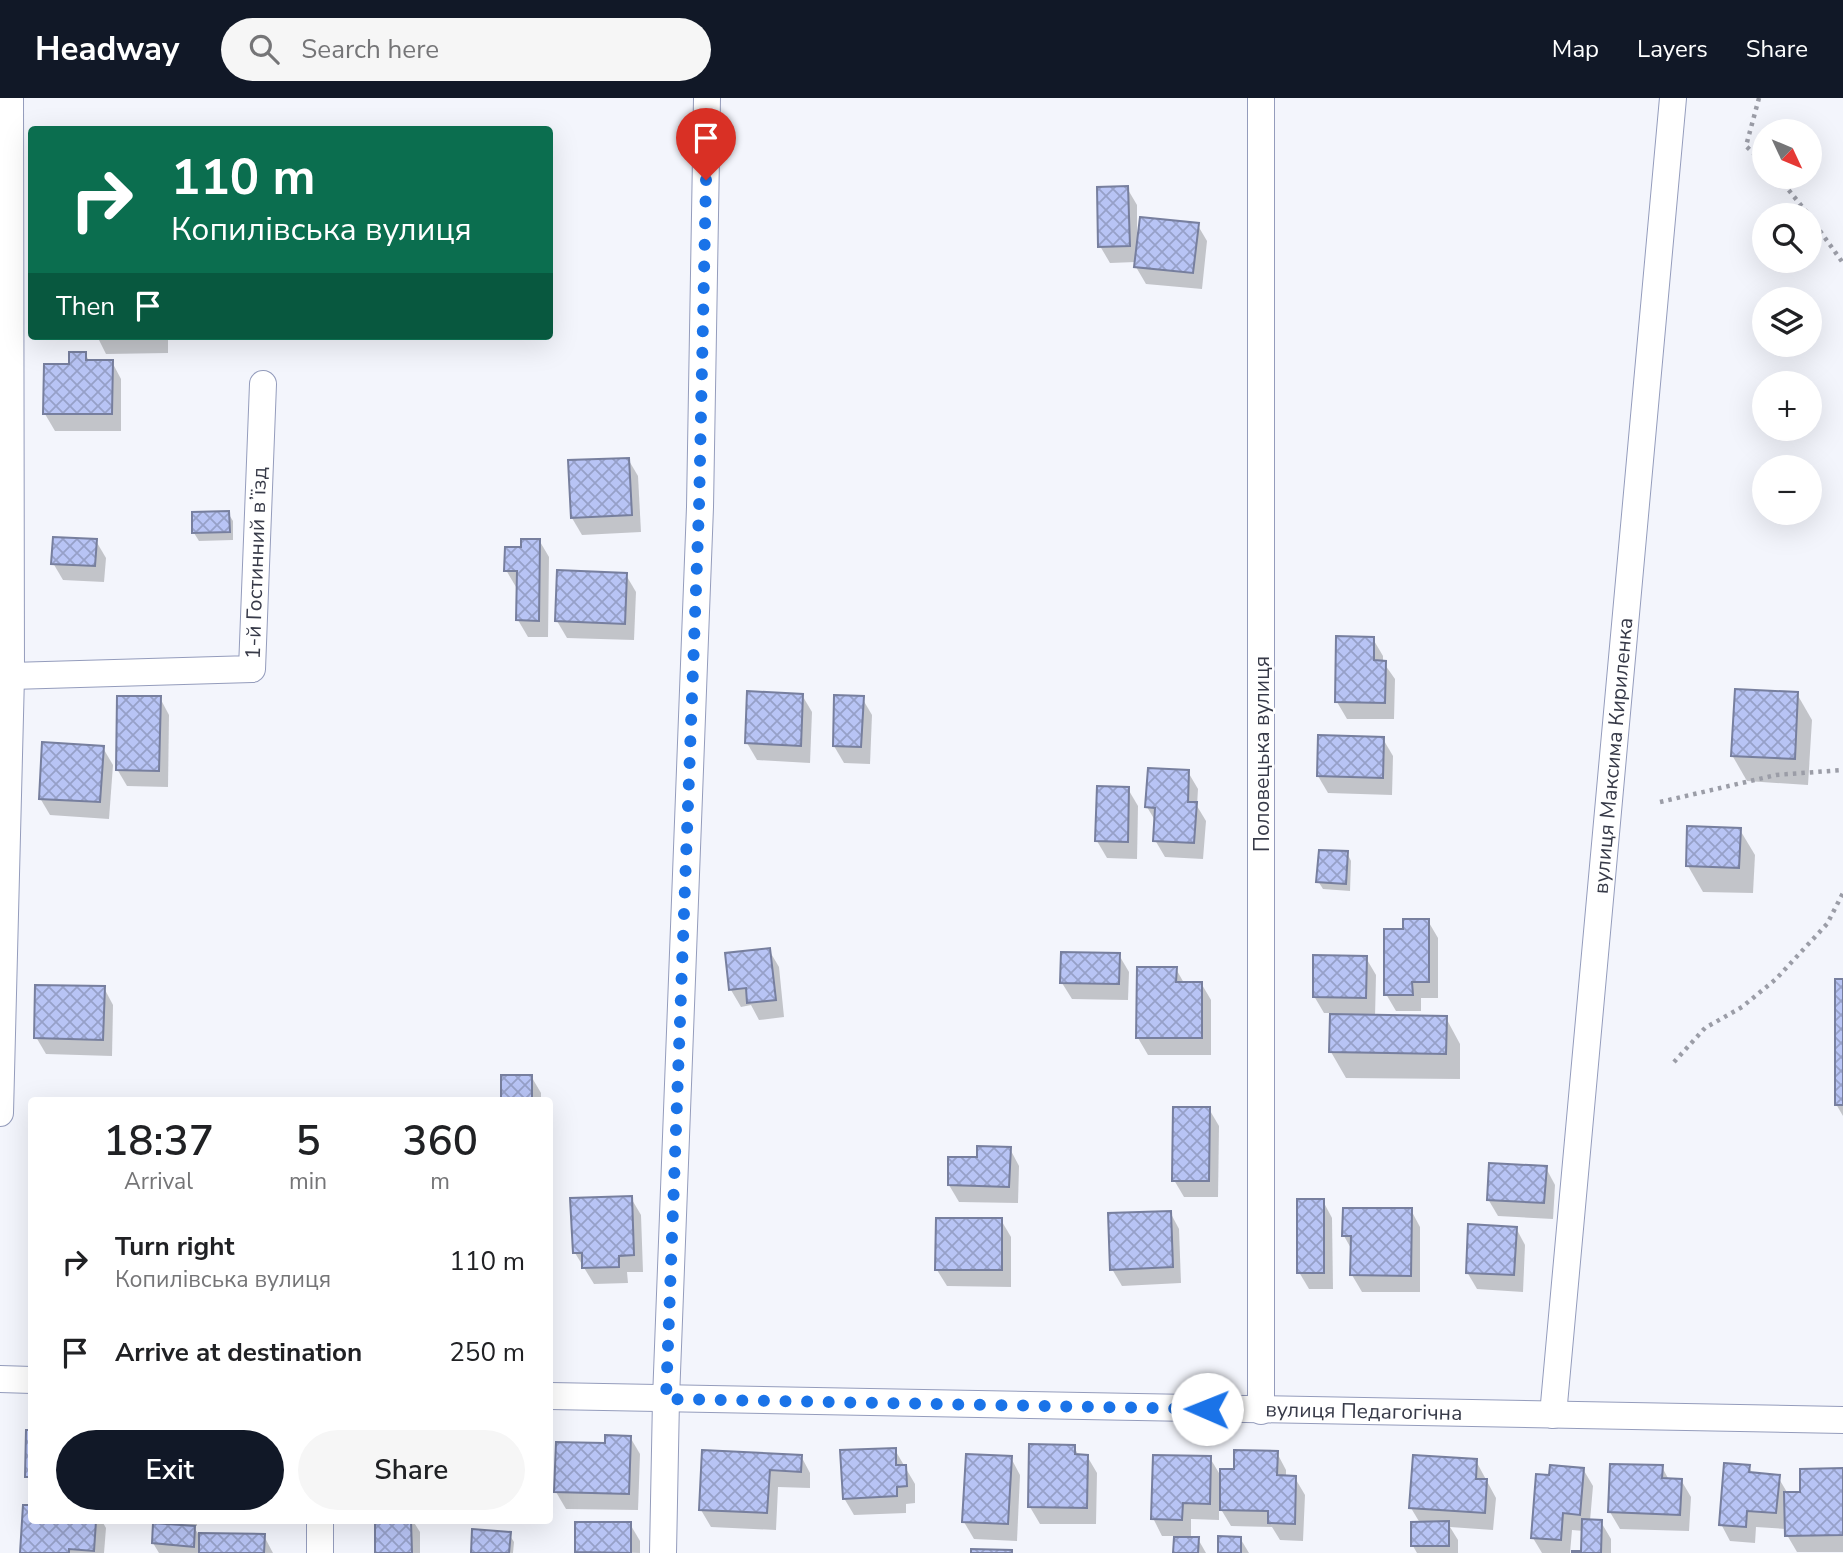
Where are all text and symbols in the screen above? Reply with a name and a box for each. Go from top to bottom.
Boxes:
search box [221,18,711,81]
text: Headway [35,27,179,72]
icon: search [245,30,283,68]
text: Search here [301,32,439,67]
text: Map [1552,33,1599,65]
text: Layers [1637,33,1708,65]
text: Share [1746,33,1808,65]
pin [676,108,736,180]
icon: arrive [687,119,725,157]
north arrow [1752,119,1822,189]
map controls [1752,119,1822,525]
text: 110 m [171,144,315,211]
icon: right [56,154,147,245]
button: search [1752,203,1822,273]
text: Копилівська вулиця [171,208,472,251]
icon: arrive [129,287,167,325]
button: layers [1752,287,1822,357]
text: Then [56,289,115,324]
button: + [1752,371,1822,441]
button: − [1752,455,1822,525]
street label: 1-й Гостинний вʼїзд [239,466,273,660]
street label: вулиця Максима Кириленка [1587,616,1640,895]
street label: Половецька вулиця [1248,656,1276,852]
text: 18:37 [103,1113,214,1170]
text: 5 [295,1113,321,1170]
text: 360 [402,1113,478,1170]
text: Arrival [124,1166,193,1197]
text: min [289,1166,327,1197]
text: m [430,1166,450,1197]
text: Turn right [115,1229,234,1264]
icon: right [56,1243,94,1281]
text: 110 m [449,1244,525,1279]
text: Копилівська вулиця [115,1264,331,1295]
icon: arrive [56,1334,94,1372]
text: Arrive at destination [115,1335,362,1370]
text: 250 m [449,1335,525,1370]
position arrow [1170,1372,1244,1446]
street label: вулиця Педагогічна [1265,1395,1463,1427]
button: Exit [56,1430,284,1510]
button: Share [298,1430,525,1510]

